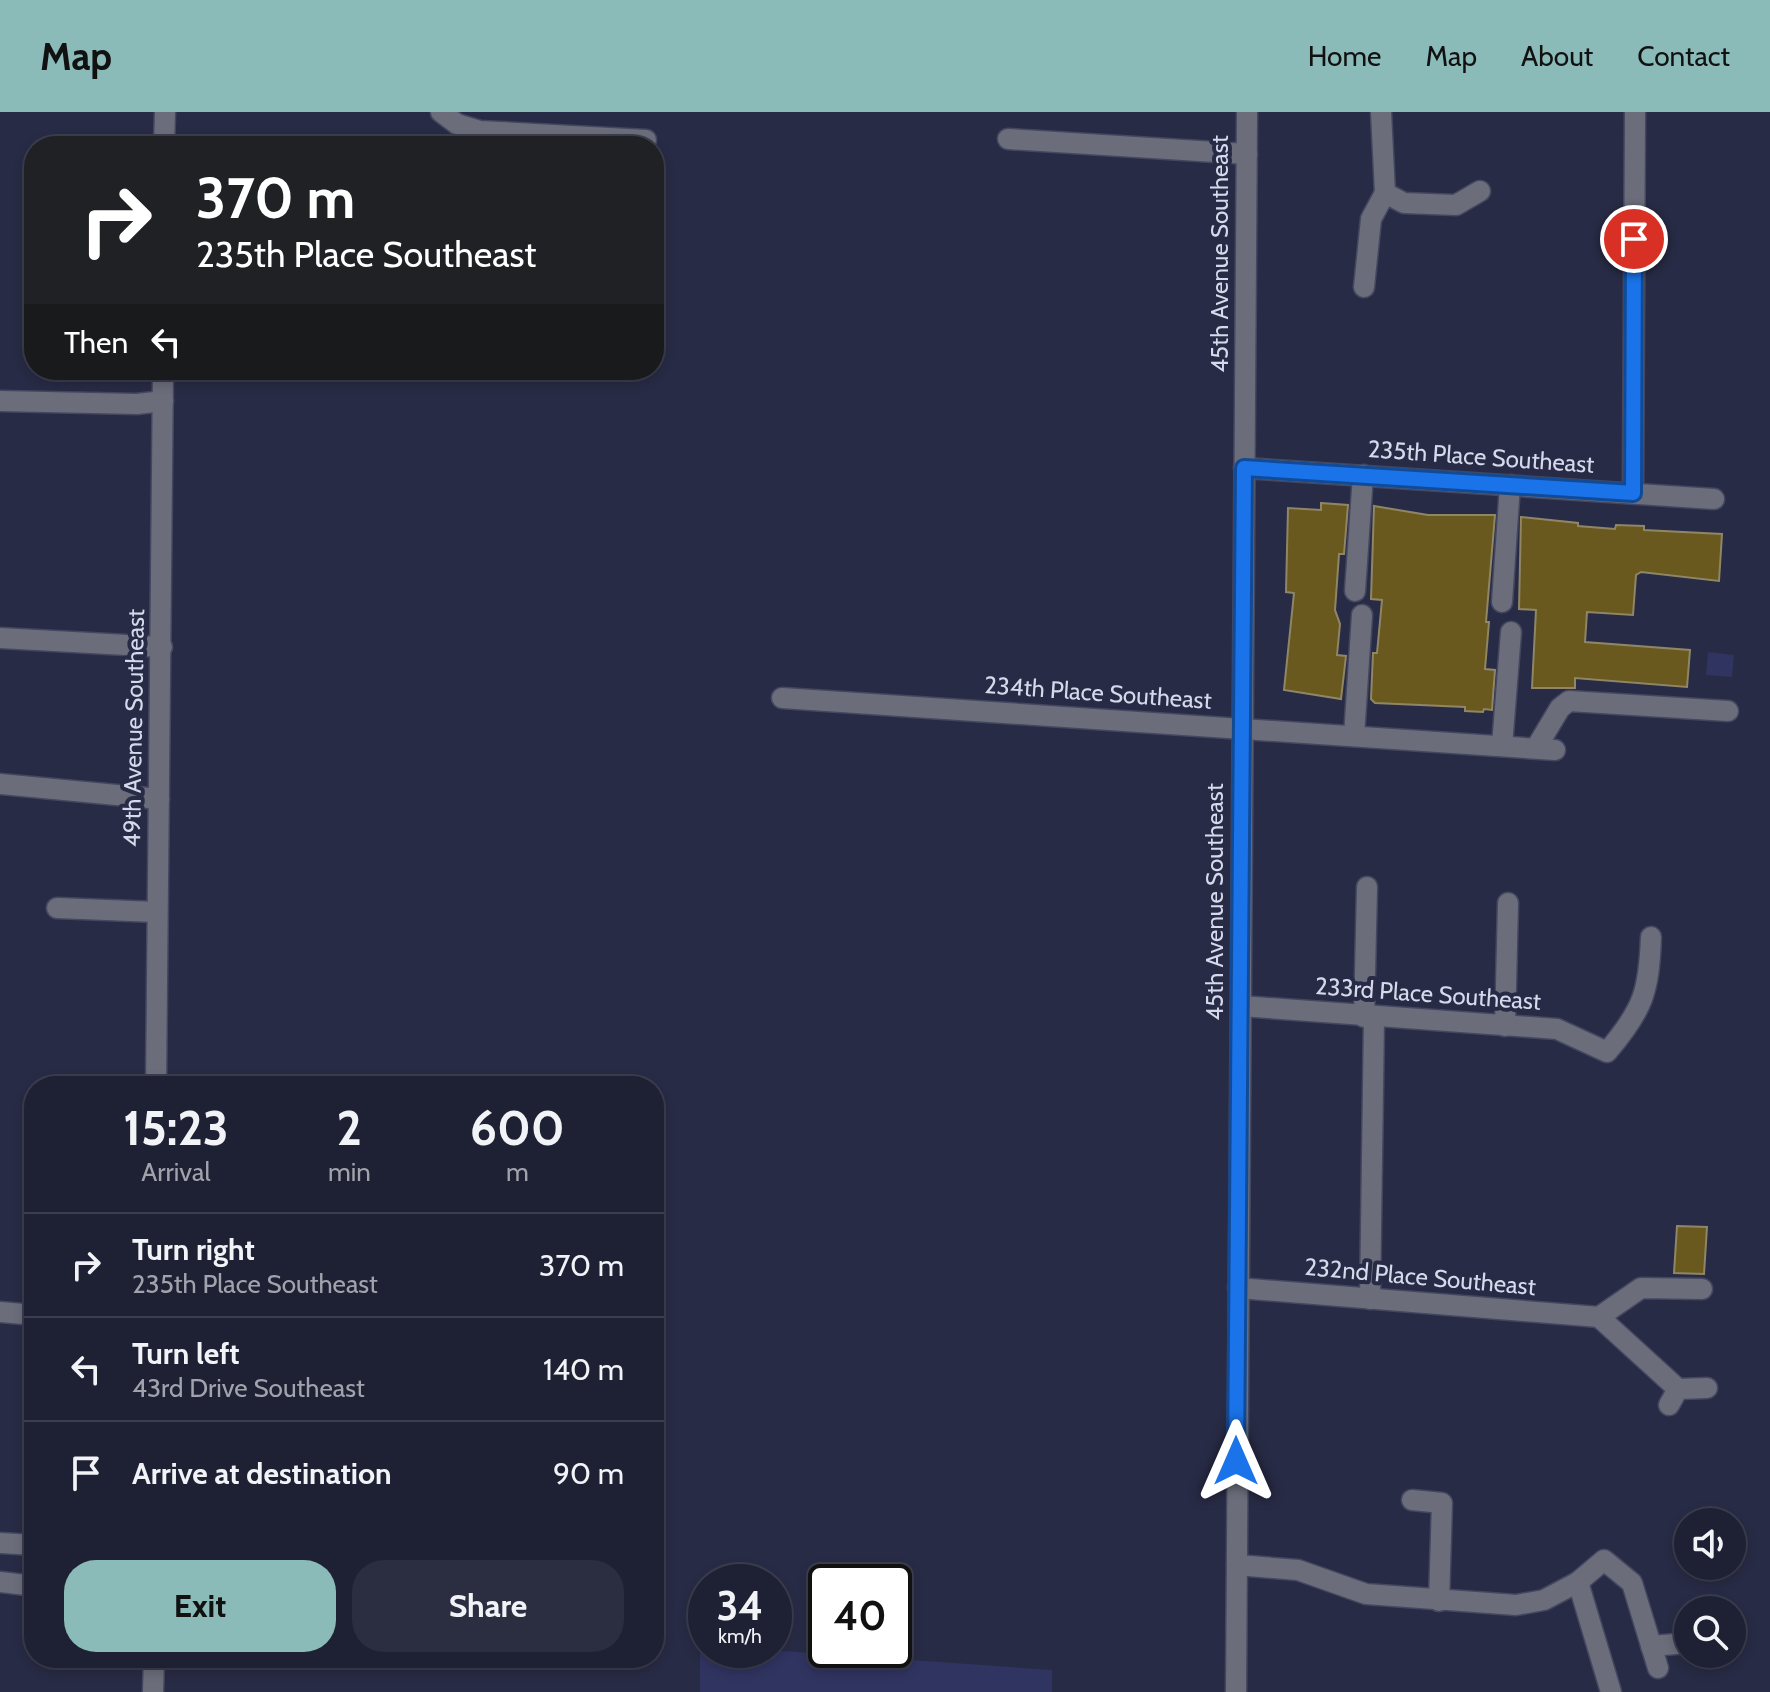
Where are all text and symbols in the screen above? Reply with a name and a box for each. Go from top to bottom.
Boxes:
text: Map [40,33,112,80]
text: Home [1308,39,1381,73]
text: Map [1425,39,1477,73]
text: About [1521,39,1593,73]
text: Contact [1637,39,1730,73]
street label: 45th Avenue Southeast [1205,135,1234,373]
text: 370 m [196,164,355,232]
icon: right [64,168,168,272]
pin [1600,205,1668,273]
icon: arrive [1612,217,1656,261]
text: 235th Place Southeast [196,232,536,276]
icon: left [144,320,188,364]
text: Then [64,324,128,361]
street label: 235th Place Southeast [1367,434,1595,479]
street label: 49th Avenue Southeast [117,609,150,847]
street label: 234th Place Southeast [983,670,1213,715]
street label: 45th Avenue Southeast [1200,783,1229,1021]
street label: 233rd Place Southeast [1314,971,1542,1016]
text: 15:23 [123,1099,229,1157]
text: 2 [337,1099,362,1157]
text: 600 [470,1099,565,1157]
text: Arrival [141,1156,211,1188]
text: min [328,1156,371,1188]
text: m [506,1156,529,1188]
text: Turn right [132,1231,255,1268]
icon: right [64,1243,108,1287]
text: 370 m [539,1247,624,1284]
street label: 232nd Place Southeast [1303,1252,1537,1301]
text: 235th Place Southeast [132,1268,378,1300]
text: Turn left [132,1335,240,1372]
icon: left [64,1347,108,1391]
text: 140 m [543,1351,624,1388]
text: 43rd Drive Southeast [132,1372,365,1404]
position arrow [1194,1419,1278,1503]
icon: arrive [64,1451,108,1495]
text: Arrive at destination [132,1455,392,1492]
text: 90 m [553,1455,624,1492]
map controls [1674,1508,1746,1668]
button: sound [1674,1508,1746,1580]
button: Exit [64,1560,336,1652]
button: Share [352,1560,624,1652]
speed limit sign: 40 [808,1564,912,1668]
text: 34 [717,1581,763,1630]
button: search [1674,1596,1746,1668]
text: km/h [718,1624,762,1648]

